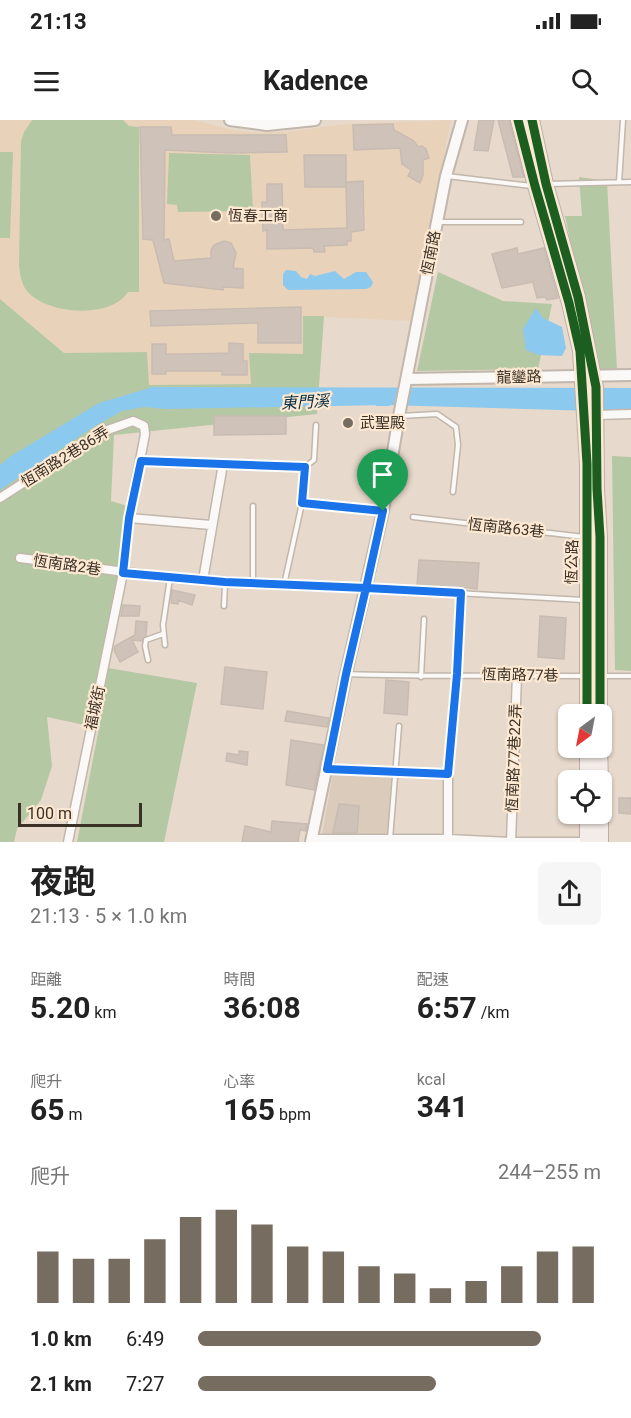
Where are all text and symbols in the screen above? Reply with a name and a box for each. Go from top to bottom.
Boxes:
text: 21:13 [30,9,87,34]
icon: menu [30,65,63,98]
text: Kadence [263,65,368,97]
icon: search [568,65,601,98]
place label: 恆春工商 [228,207,288,225]
marker: 恆春工商 [209,209,223,223]
street label: 恆南路 [418,229,444,277]
street label: 龍鑾路 [496,368,542,386]
water label: 東門溪 [281,391,331,413]
place label: 武聖殿 [360,414,405,432]
marker: 武聖殿 [341,416,355,430]
street label: 恆南路2巷86弄 [18,423,112,491]
pin [357,449,408,511]
icon: arrive [366,458,399,491]
street label: 恆南路63巷 [467,515,545,541]
street label: 恆公路 [563,539,581,585]
street label: 恆南路2巷 [32,551,102,579]
street label: 恆南路77巷 [481,665,559,685]
street label: 福城街 [82,684,108,732]
street label: 恆南路77巷22弄 [503,703,525,813]
north arrow [558,704,612,758]
map controls [558,704,612,824]
button: locate [558,770,612,824]
scale bar [18,800,142,828]
text: 100 m [27,804,72,823]
text: 夜跑 [30,862,96,901]
button: share [538,862,601,925]
text: 21:13 · 5 × 1.0 km [30,904,187,928]
text: 距離 [30,970,62,989]
text: 時間 [223,970,255,989]
text: 配速 [417,970,449,989]
text: 5.20 [30,990,90,1025]
text: 36:08 [223,990,301,1025]
text: 6:57 [417,990,477,1025]
text: km [90,1003,116,1022]
text: /km [477,1003,509,1022]
text: kcal [417,1070,446,1089]
text: 爬升 [30,1072,62,1091]
text: 心率 [223,1072,255,1091]
text: 341 [417,1089,468,1124]
text: 65 [30,1092,64,1127]
text: 165 [223,1092,275,1127]
text: m [64,1105,82,1124]
text: bpm [275,1105,311,1124]
text: 244–255 m [498,1160,601,1184]
text: 爬升 [30,1164,70,1188]
text: 1.0 km [30,1327,92,1351]
text: 6:49 [126,1327,165,1351]
text: 2.1 km [30,1372,92,1396]
text: 7:27 [126,1372,165,1396]

